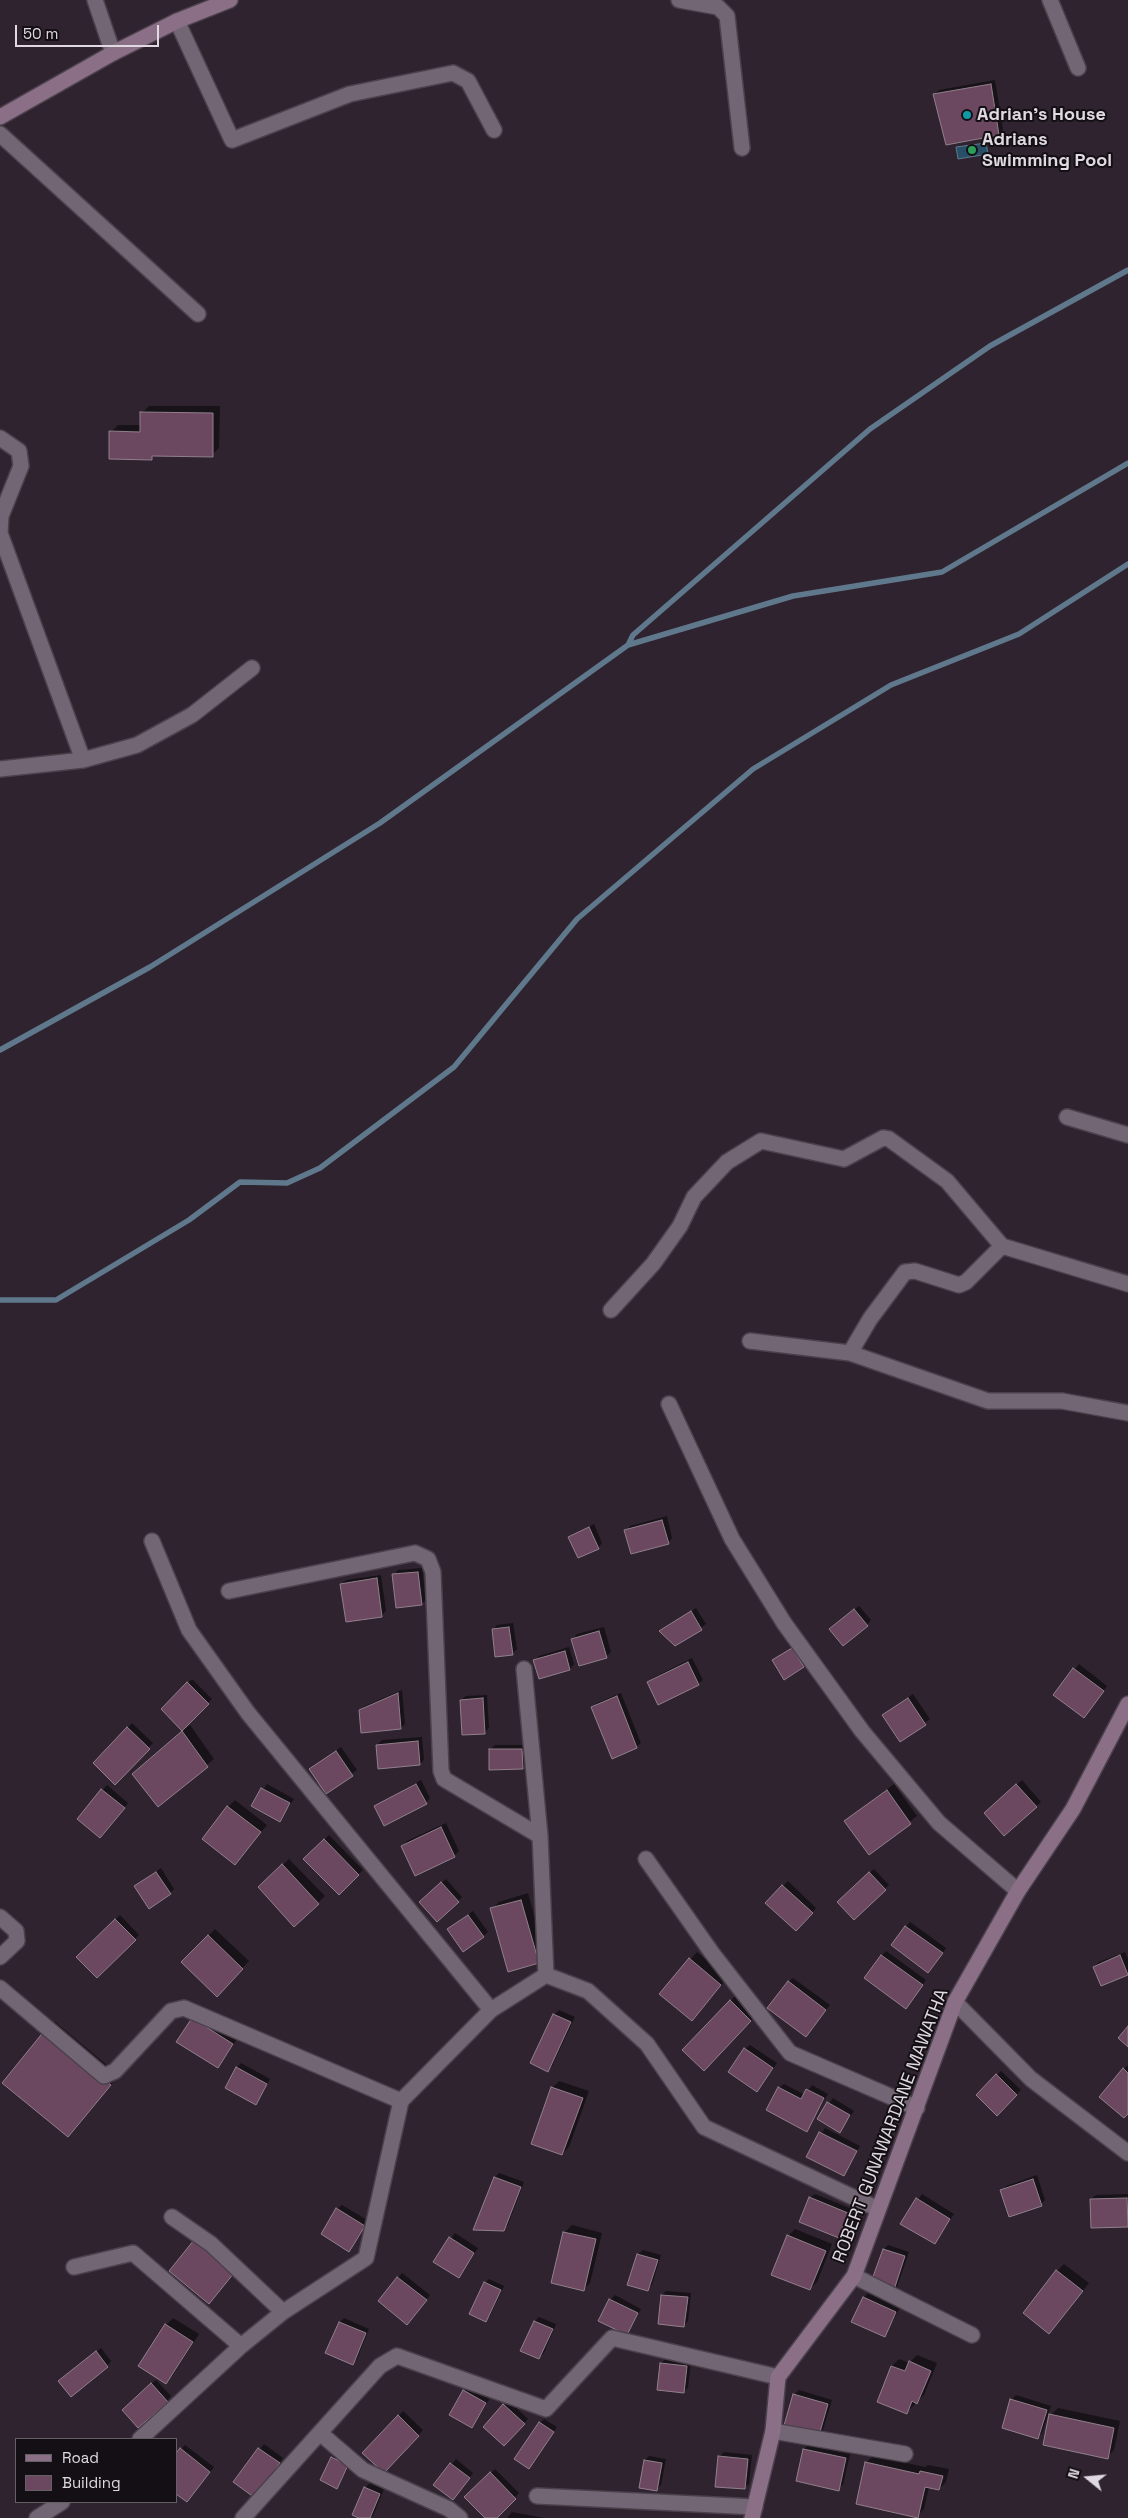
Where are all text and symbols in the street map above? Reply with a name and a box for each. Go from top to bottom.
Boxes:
scale bar [18,15,161,47]
text: 50 m [23,24,58,43]
place label: Adrian's House [977,104,1106,126]
marker: Adrian's House [961,109,973,121]
place label: Adrians Swimming Pool [982,129,1112,172]
marker: Adrians Swimming Pool [966,144,978,156]
street label: ROBERT GUNAWARDANE MAWATHA [829,1986,953,2266]
legend [15,2438,178,2503]
text: Road [62,2448,99,2467]
north arrow [1063,2453,1113,2503]
text: N [1064,2467,1084,2481]
text: Building [62,2473,121,2492]

